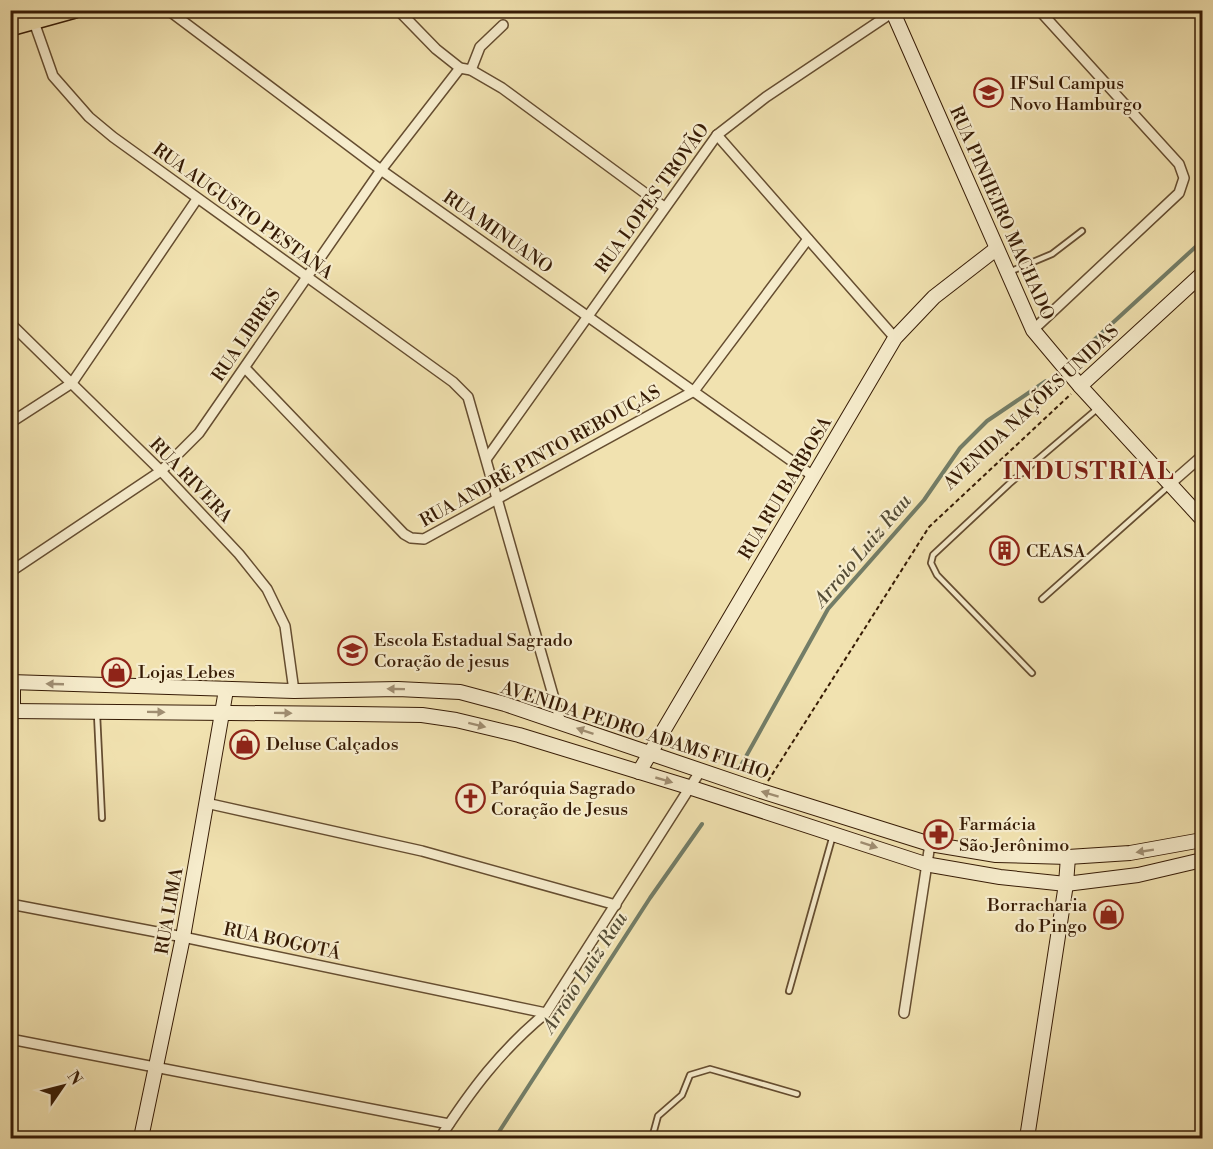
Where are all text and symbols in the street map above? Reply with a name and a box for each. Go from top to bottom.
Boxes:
place label: IFSul Campus Novo Hamburgo [1010,72,1142,116]
school or university icon: IFSul Campus Novo Hamburgo [973,77,1005,109]
street label: RUA PINHEIRO MACHADO [944,103,1059,324]
street label: RUA LOPES TROVÃO [590,118,714,278]
street label: RUA AUGUSTO PESTANA [148,138,338,285]
street label: RUA MINUANO [438,186,557,279]
street label: RUA LIBRES [207,284,286,386]
street label: AVENIDA NAÇÕES UNIDAS [937,319,1124,496]
street label: RUA ANDRÉ PINTO REBOUÇAS [416,380,665,532]
street label: RUA RUI BARBOSA [734,412,837,564]
street label: RUA RIVERA [144,433,237,528]
district label: INDUSTRIAL [1003,457,1175,487]
water label: Arroio Luiz Rau [807,489,918,614]
building icon: CEASA [989,535,1021,567]
place label: CEASA [1026,540,1086,563]
place label: Escola Estadual Sagrado Coração de jesus [374,629,573,673]
school or university icon: Escola Estadual Sagrado Coração de jesus [337,634,369,666]
shop icon: Lojas Lebes [101,656,133,688]
place label: Lojas Lebes [138,661,235,684]
street label: AVENIDA PEDRO ADAMS FILHO [497,676,772,785]
one-way arrow [45,680,64,689]
one-way arrow [387,684,406,694]
one-way arrow [146,707,165,717]
one-way arrow [273,709,292,718]
one-way arrow [468,720,486,730]
one-way arrow [576,726,594,736]
shop icon: Deluse Calçados [229,728,261,760]
place label: Deluse Calçados [266,733,399,756]
one-way arrow [655,776,673,785]
place label: Paróquia Sagrado Coração de Jesus [491,777,636,821]
church icon: Paróquia Sagrado Coração de Jesus [454,782,486,814]
one-way arrow [761,789,779,798]
place label: Farmácia São Jerônimo [959,813,1069,857]
pharmacy icon: Farmácia São Jerônimo [922,818,954,850]
one-way arrow [860,841,878,851]
one-way arrow [1135,847,1154,856]
street label: RUA LIMA [151,865,189,956]
place label: Borracharia do Pingo [986,894,1088,938]
shop icon: Borracharia do Pingo [1092,899,1124,931]
water label: Arroio Luiz Rau [536,907,634,1040]
street label: RUA BOGOTÁ [221,918,343,965]
north arrow [33,1056,93,1116]
text: N [63,1067,86,1089]

